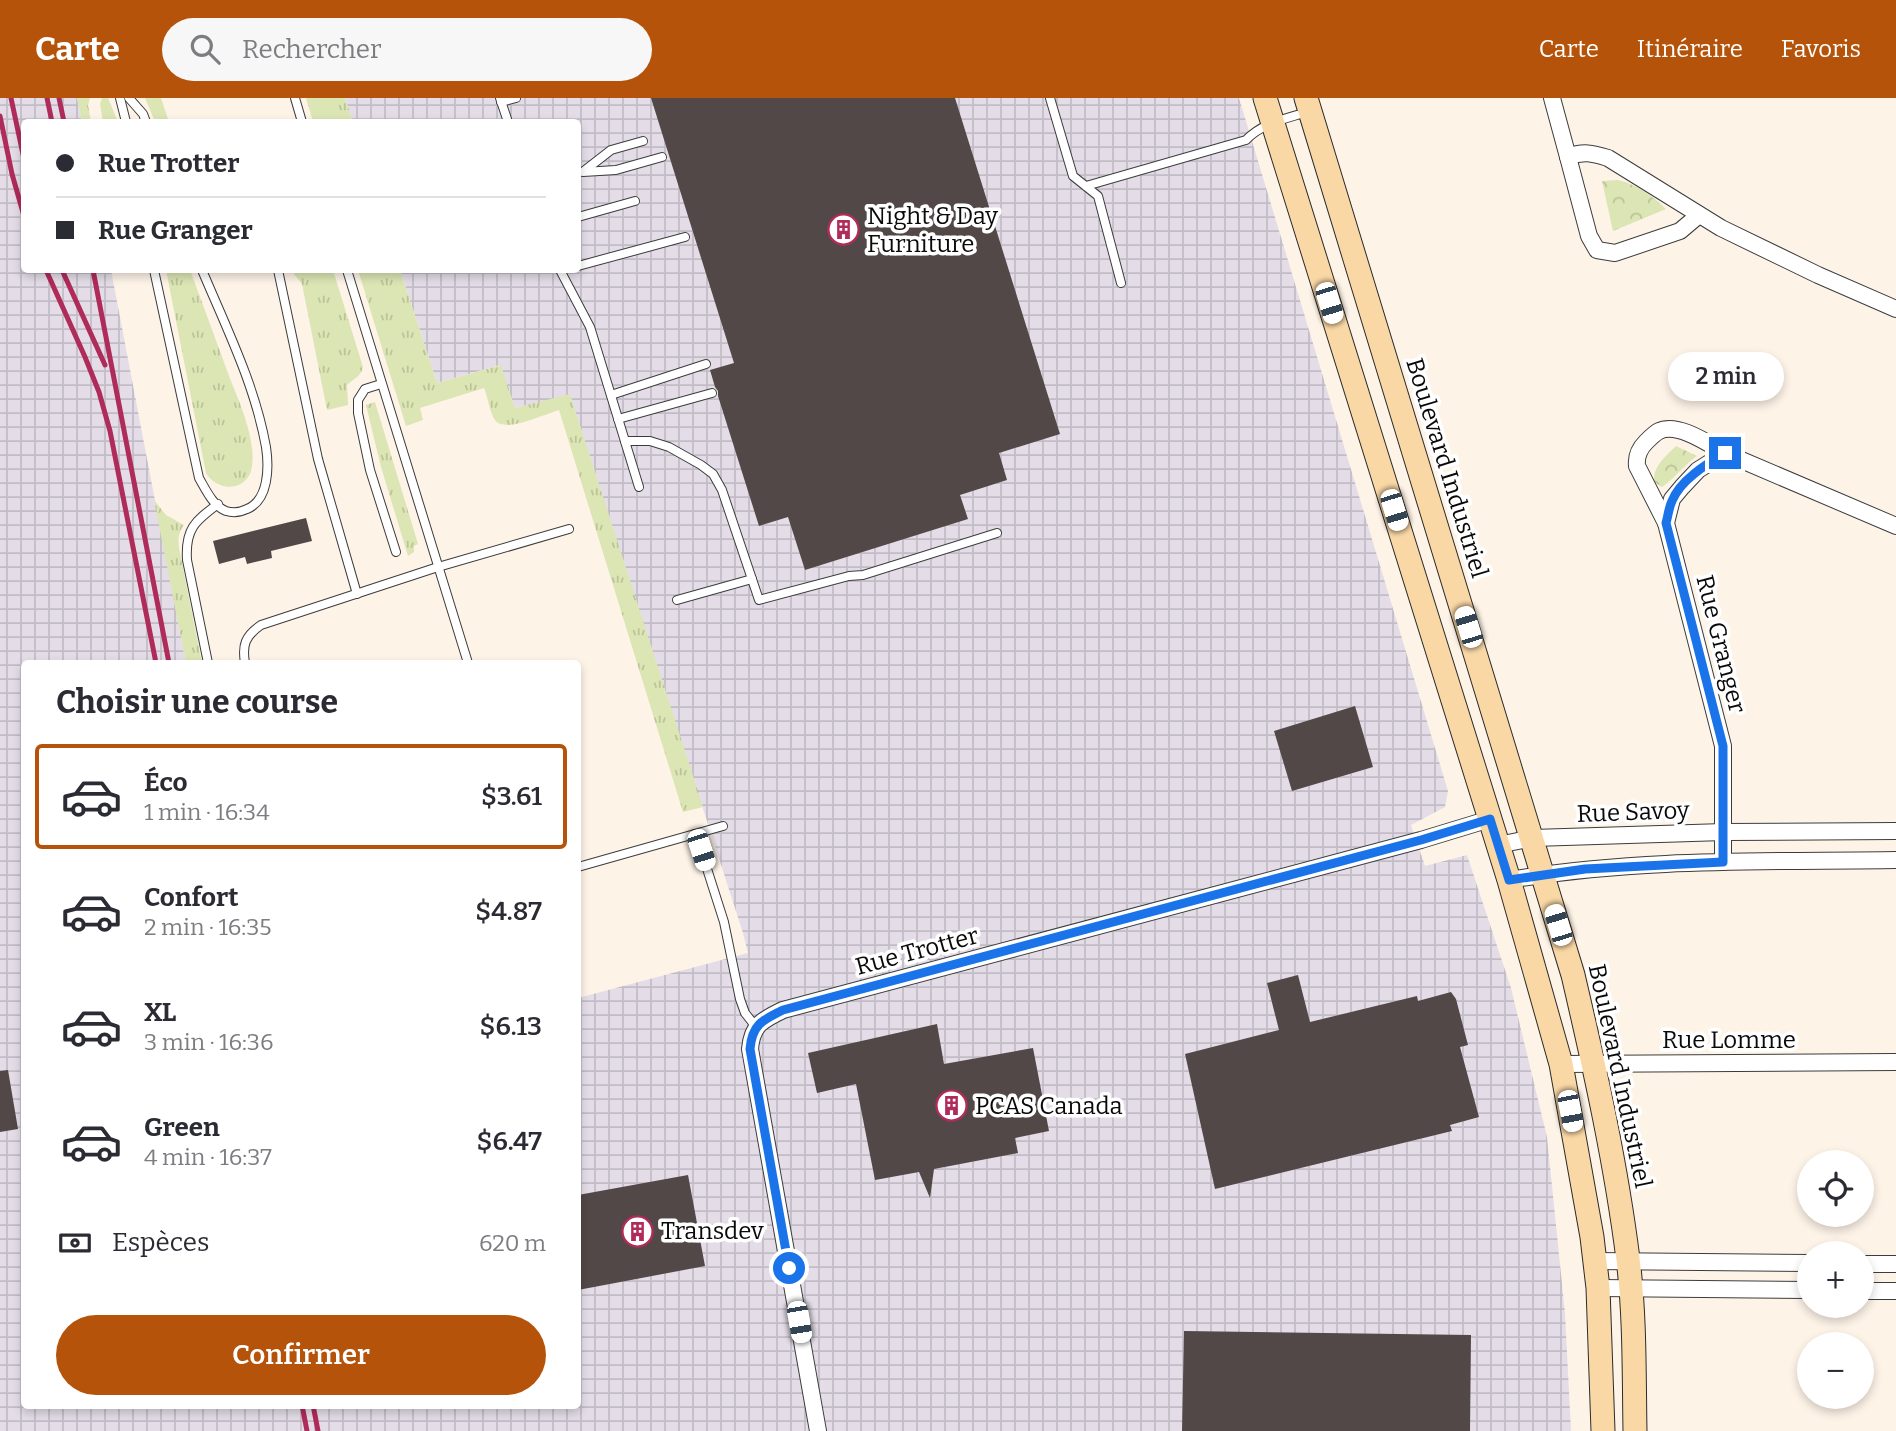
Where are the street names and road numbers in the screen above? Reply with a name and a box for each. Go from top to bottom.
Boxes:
street label: Boulevard Industriel [1400,355,1494,581]
street label: Rue Granger [1690,572,1752,716]
street label: Rue Savoy [1576,796,1690,828]
street label: Rue Trotter [852,921,982,981]
street label: Boulevard Industriel [1583,961,1657,1191]
street label: Rue Lomme [1662,1026,1796,1054]

